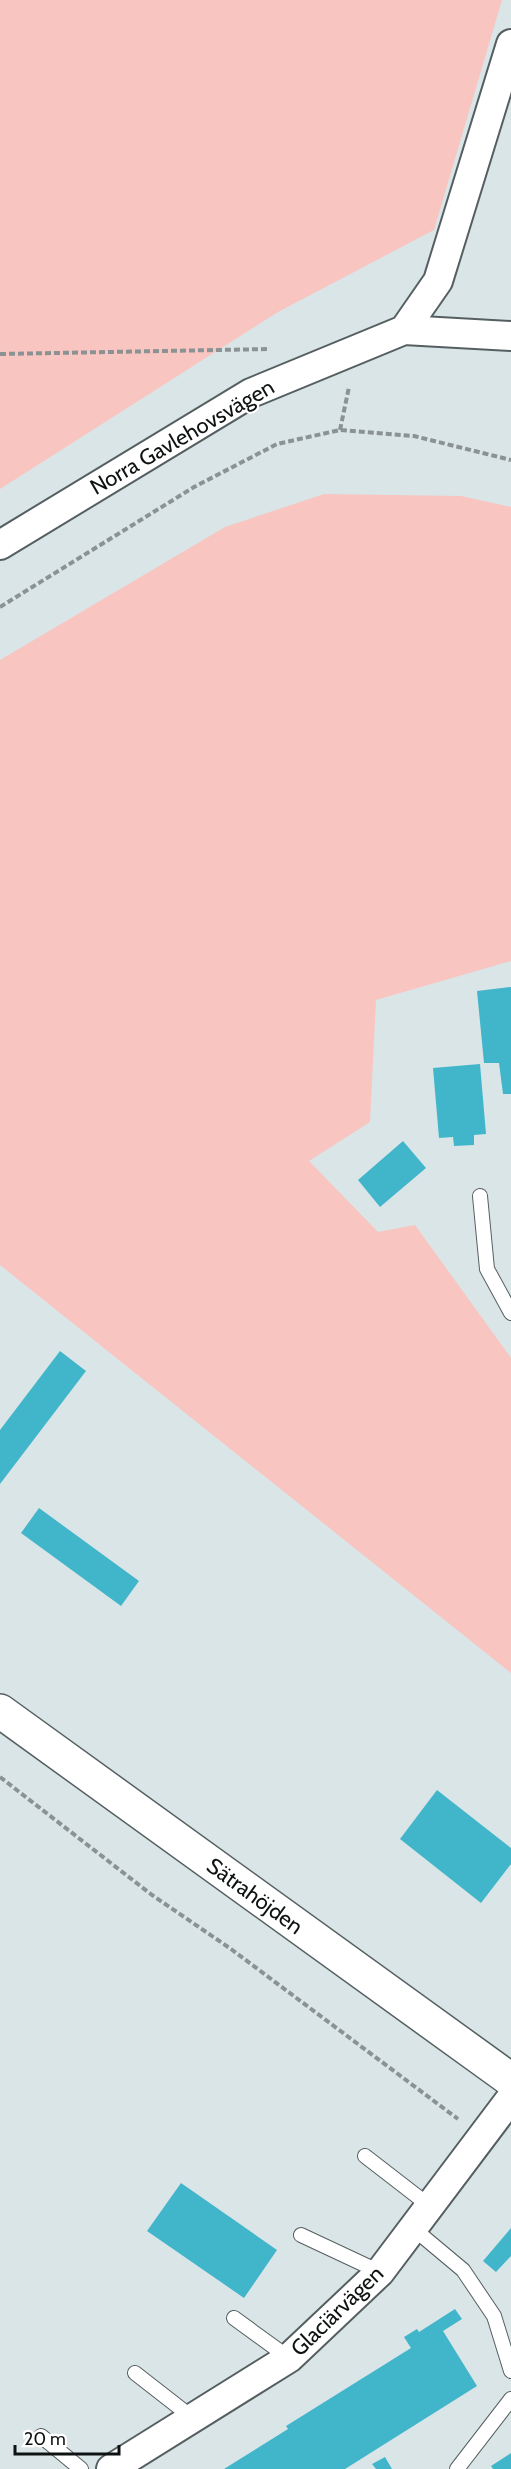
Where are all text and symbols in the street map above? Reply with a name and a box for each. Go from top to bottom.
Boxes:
street label: Norra Gavlehovsvägen [85,373,279,501]
street label: Sätrahöjden [202,1852,308,1940]
street label: Glaciärvägen [285,2260,389,2362]
scale bar [15,2418,118,2456]
text: 20 m [24,2428,66,2450]

